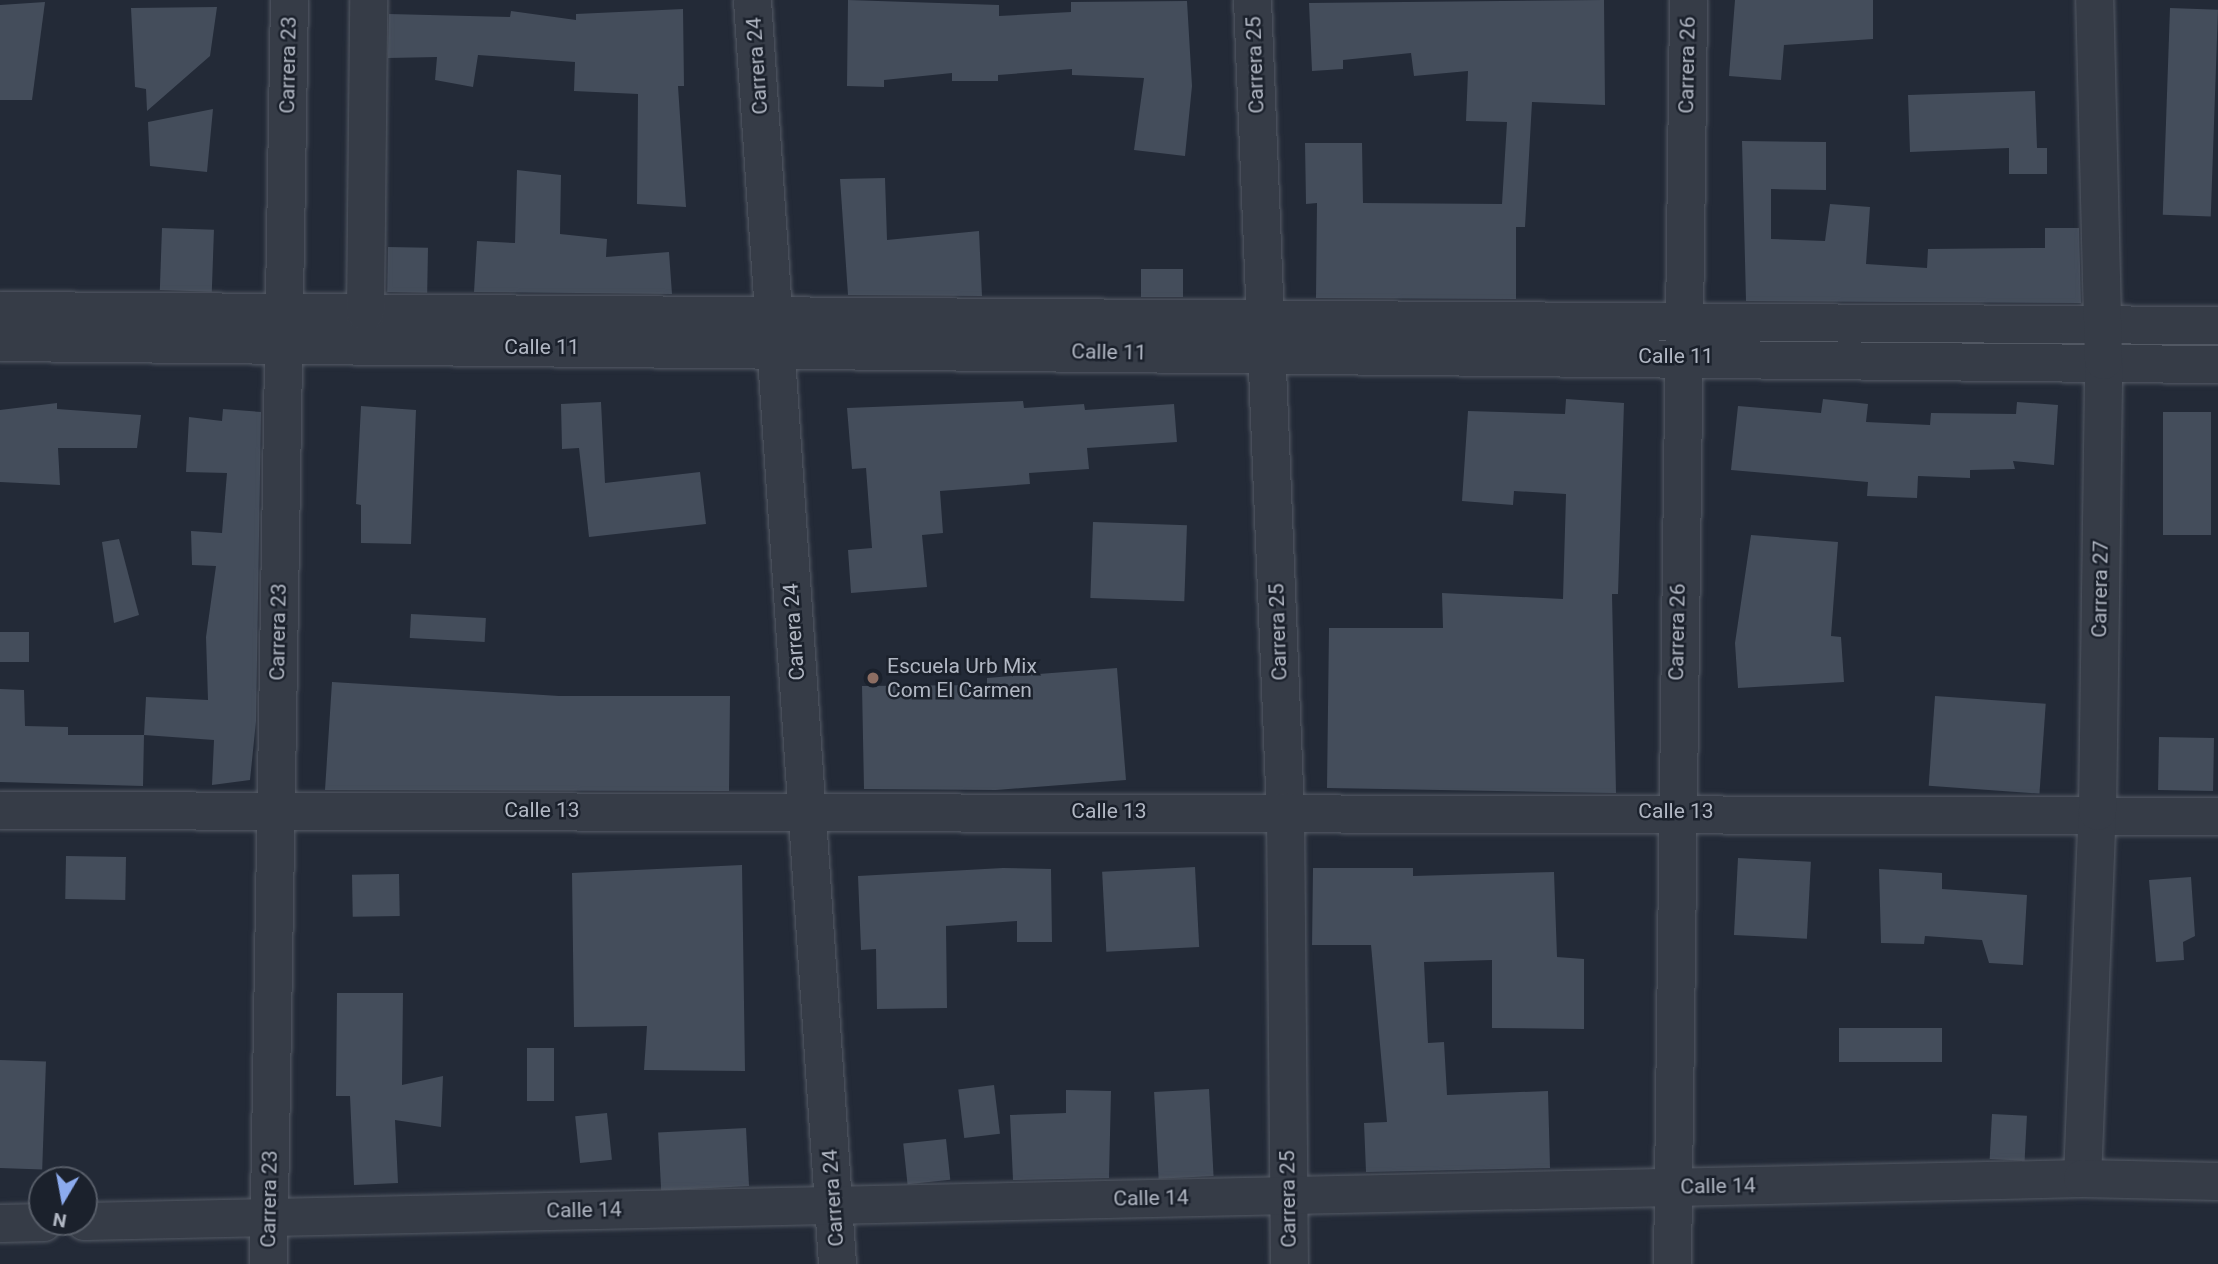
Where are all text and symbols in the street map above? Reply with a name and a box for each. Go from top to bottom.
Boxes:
street label: Carrera 23 [275,16,301,114]
street label: Carrera 25 [1241,16,1269,114]
street label: Carrera 26 [1674,16,1700,114]
street label: Carrera 24 [741,17,773,115]
street label: Calle 11 [504,334,580,360]
street label: Calle 11 [1071,339,1147,365]
street label: Calle 11 [1638,343,1714,369]
street label: Carrera 27 [2087,540,2113,638]
street label: Carrera 23 [265,583,291,681]
street label: Carrera 24 [778,583,810,681]
street label: Carrera 25 [1264,583,1292,681]
street label: Carrera 26 [1664,583,1690,681]
place label: Escuela Urb Mix Com El Carmen [887,653,1037,703]
marker: Escuela Urb Mix Com El Carmen [865,670,881,686]
street label: Calle 13 [504,797,580,823]
street label: Calle 13 [1071,798,1147,824]
street label: Calle 13 [1638,798,1714,824]
street label: Carrera 24 [817,1149,849,1247]
street label: Carrera 23 [256,1150,282,1248]
street label: Carrera 25 [1275,1150,1301,1248]
north arrow [28,1166,98,1236]
street label: Calle 14 [1680,1173,1756,1199]
street label: Calle 14 [1113,1185,1189,1211]
street label: Calle 14 [546,1197,622,1223]
text: N [51,1208,68,1233]

